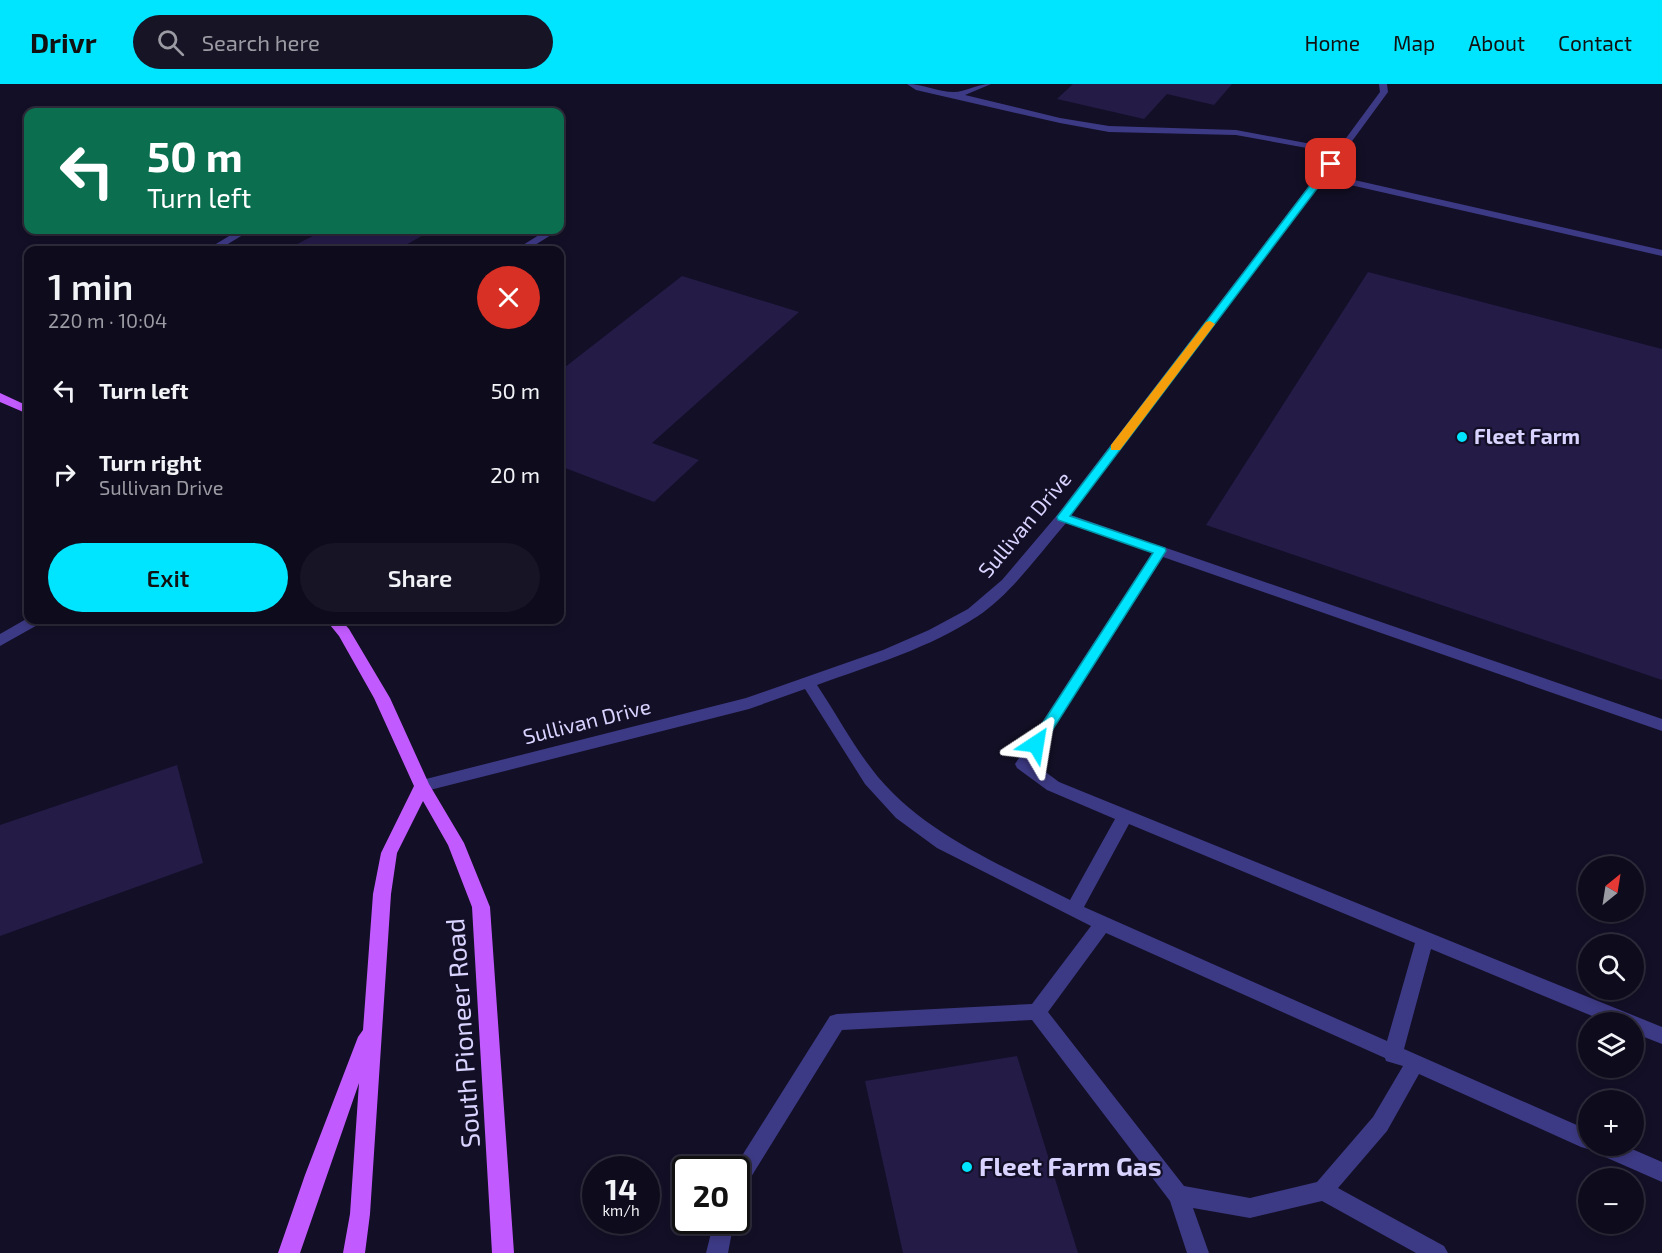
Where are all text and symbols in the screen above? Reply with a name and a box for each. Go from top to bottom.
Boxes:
search box [133,15,553,69]
text: Drivr [30,25,97,59]
icon: search [154,26,187,59]
text: Search here [202,29,320,55]
text: Home [1304,30,1360,55]
text: Map [1393,30,1435,55]
text: About [1468,30,1525,55]
text: Contact [1558,30,1632,55]
text: 50 m [147,130,243,180]
icon: left [48,132,126,210]
pin [1305,138,1356,189]
icon: arrive [1314,147,1347,180]
text: Turn left [147,181,251,213]
text: 1 min [48,264,133,307]
button: close [477,266,540,329]
text: 220 m · 10:04 [48,308,167,332]
icon: left [48,374,81,407]
text: Turn left [99,377,188,403]
text: 50 m [491,377,540,403]
place label: Fleet Farm [1474,423,1580,448]
marker: Fleet Farm [1455,430,1469,444]
text: Turn right [99,449,201,475]
icon: right [48,458,81,491]
text: 20 m [490,461,540,487]
street label: Sullivan Drive [972,466,1075,582]
text: Sullivan Drive [99,475,224,499]
button: Exit [48,543,288,612]
button: Share [300,543,540,612]
street label: Sullivan Drive [520,693,653,748]
position arrow [1004,712,1068,776]
north arrow [1578,856,1644,922]
map controls [1578,856,1644,1234]
street label: South Pioneer Road [438,917,485,1149]
button: search [1578,934,1644,1000]
button: layers [1578,1012,1644,1078]
button: + [1578,1090,1644,1156]
place label: Fleet Farm Gas [979,1150,1161,1181]
speed limit sign: 20 [672,1156,750,1234]
marker: Fleet Farm Gas [960,1160,974,1174]
button: − [1578,1168,1644,1234]
text: 14 [605,1170,637,1206]
text: km/h [602,1201,640,1219]

